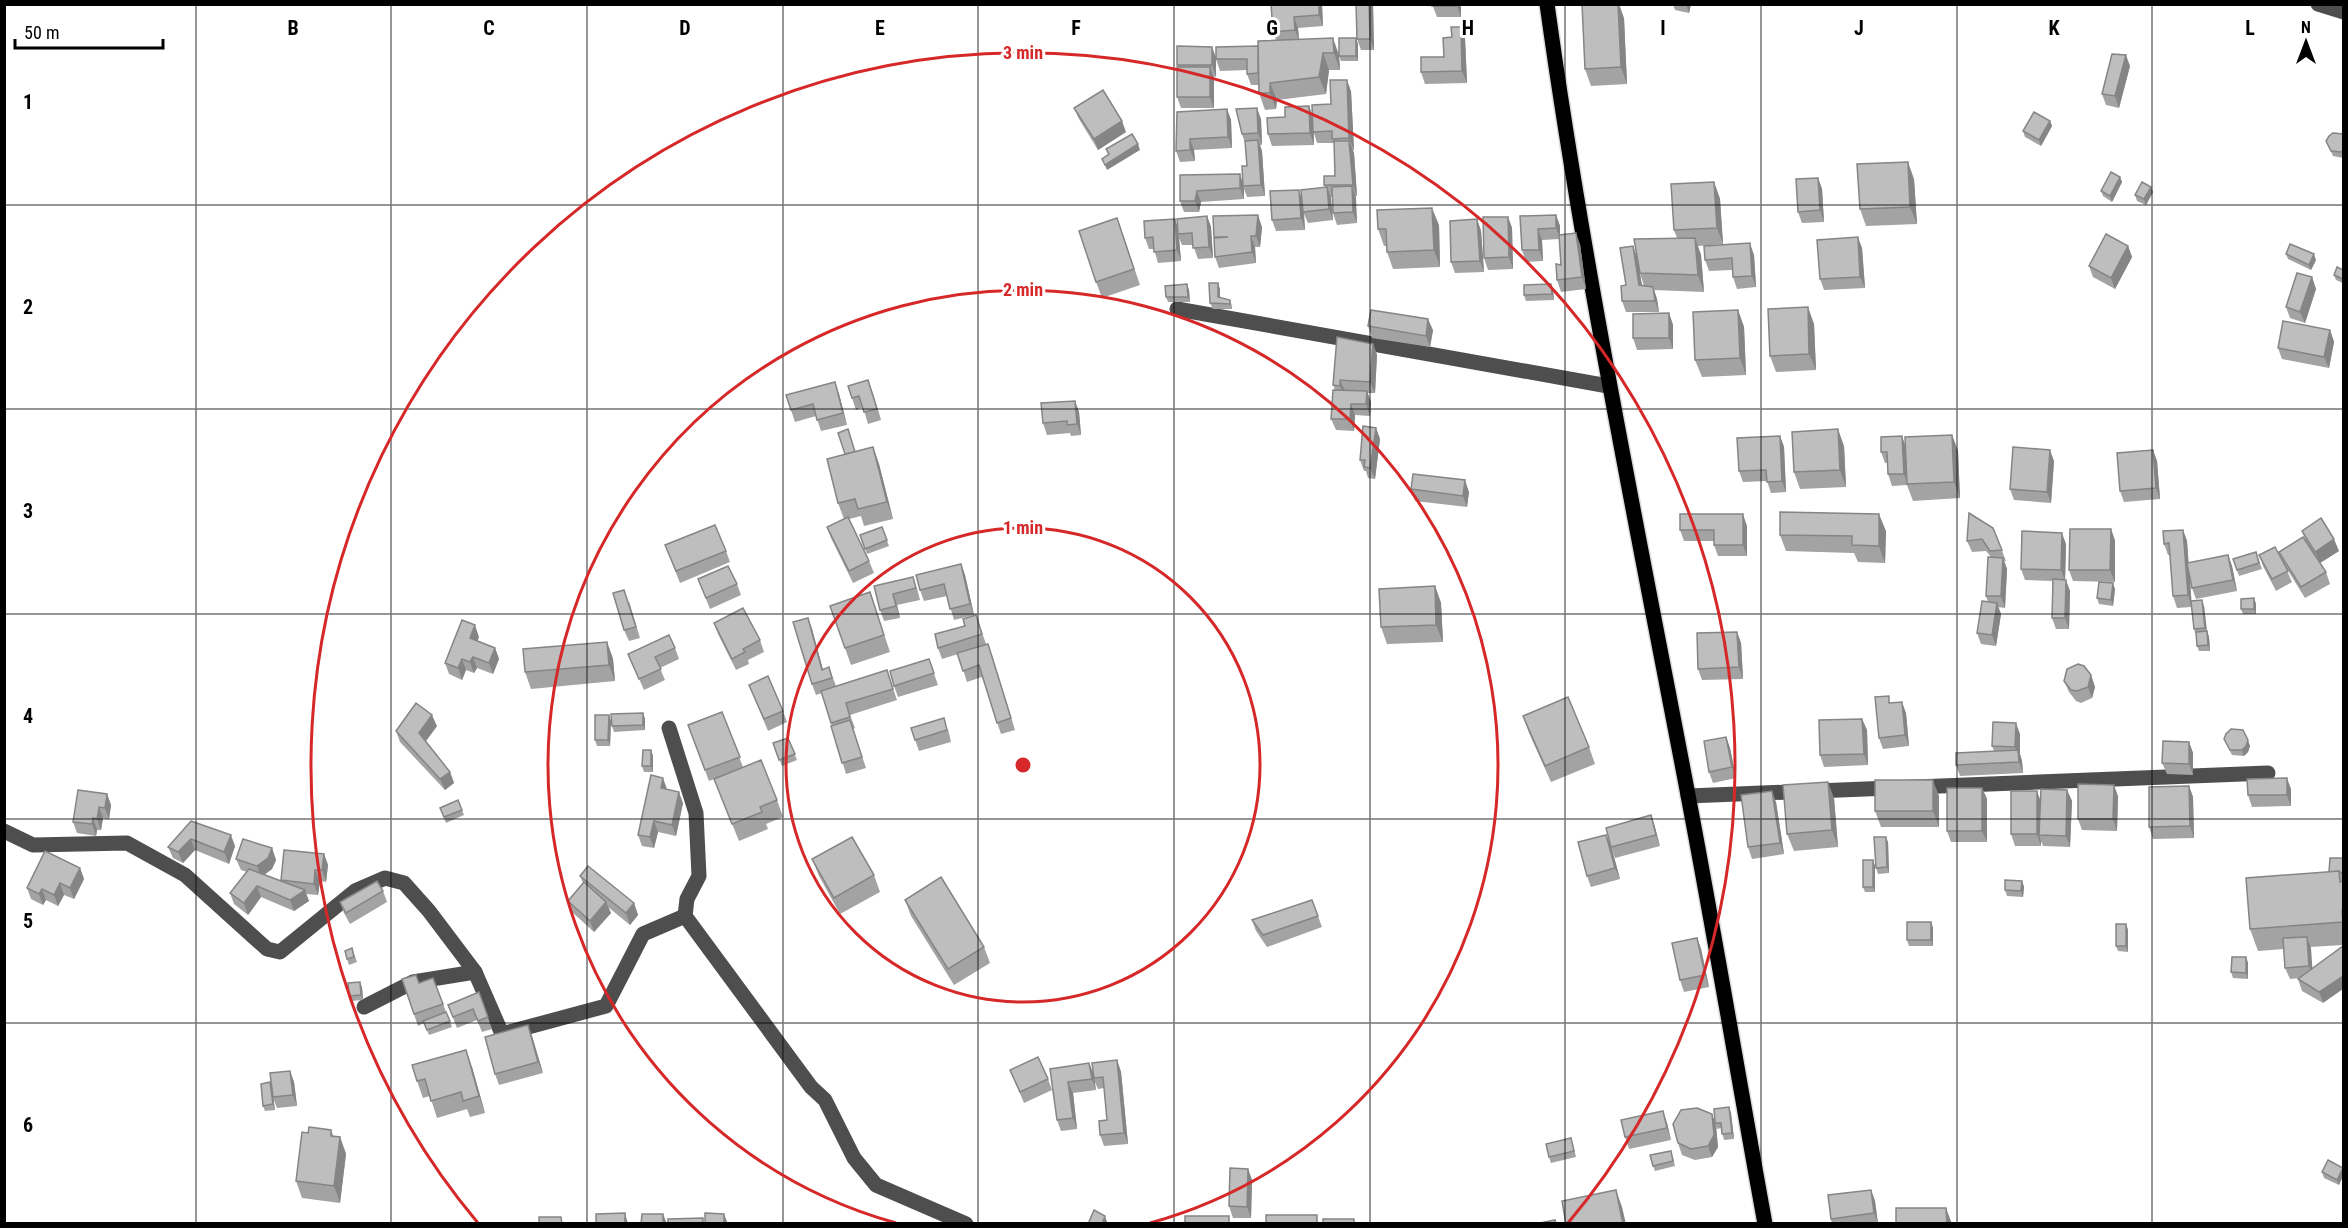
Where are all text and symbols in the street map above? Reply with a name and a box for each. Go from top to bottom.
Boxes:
scale bar [15,12,164,50]
north arrow [2276,12,2336,72]
text: B [287,16,299,40]
text: C [483,16,495,40]
text: D [679,16,691,40]
text: E [875,16,885,40]
text: F [1071,16,1081,40]
text: G [1266,16,1278,40]
text: H [1462,16,1474,40]
text: I [1660,16,1666,40]
text: J [1854,16,1864,40]
text: K [2048,16,2060,40]
text: L [2245,16,2255,40]
text: N [2301,18,2311,37]
text: 50 m [24,22,59,43]
text: 3 min [1003,42,1043,63]
text: 1 [23,90,33,114]
text: 2 min [1003,279,1043,300]
text: 2 [23,295,33,319]
text: 3 [23,499,33,523]
text: 1 min [1003,517,1043,538]
text: 4 [23,704,33,728]
centre of rings [1013,755,1033,775]
text: 5 [23,909,33,933]
text: 6 [23,1113,33,1137]

